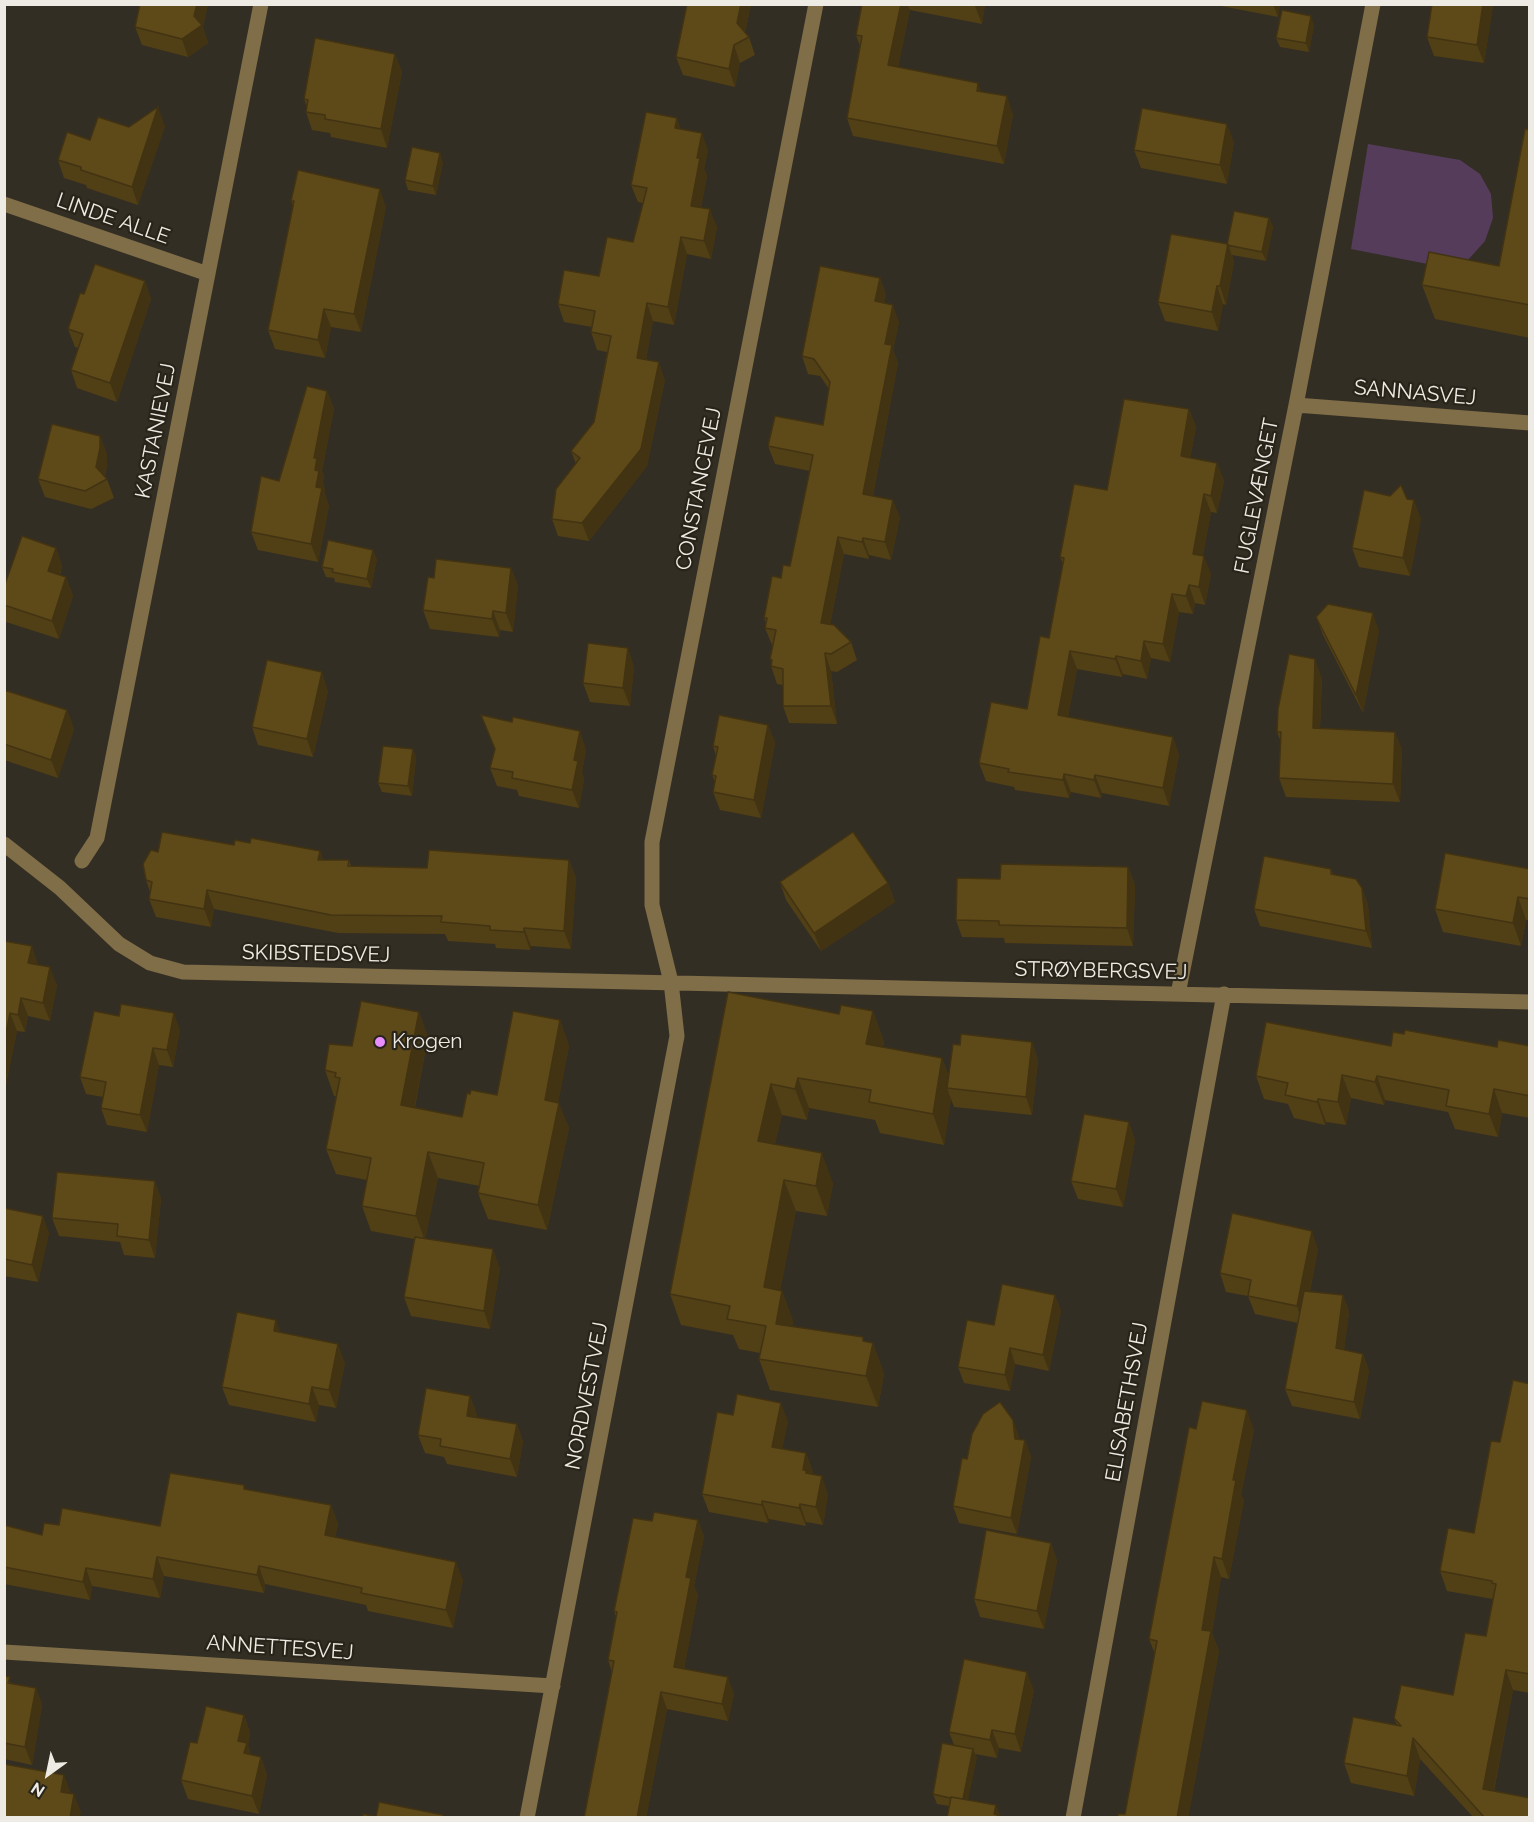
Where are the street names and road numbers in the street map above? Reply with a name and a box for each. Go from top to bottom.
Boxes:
street label: LINDE ALLE [53,188,173,250]
street label: KASTANIEVEJ [131,361,181,501]
street label: SANNASVEJ [1353,375,1477,411]
street label: CONSTANCEVEJ [671,406,727,572]
street label: FUGLEVÆNGET [1230,416,1284,576]
street label: SKIBSTEDSVEJ [242,940,390,968]
street label: STRØYBERGSVEJ [1014,957,1188,985]
street label: NORDVESTVEJ [560,1320,614,1472]
street label: ELISABETHSVEJ [1101,1320,1153,1484]
street label: ANNETTESVEJ [206,1630,354,1666]

